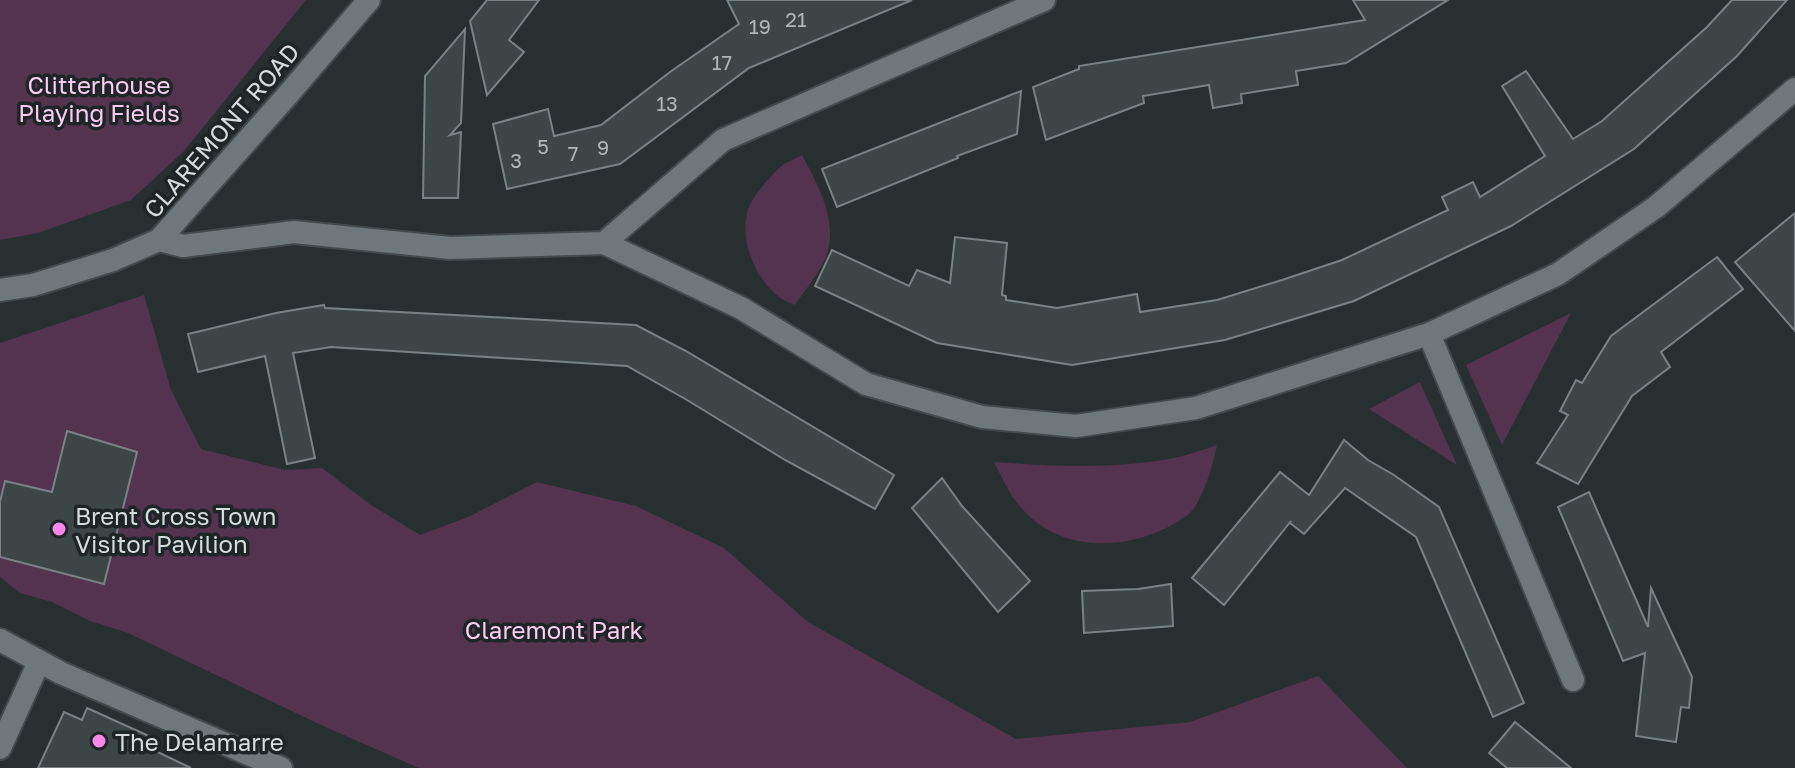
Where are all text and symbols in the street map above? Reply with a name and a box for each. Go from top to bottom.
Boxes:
house number: 21 [785,7,807,31]
house number: 19 [749,14,771,38]
street label: CLAREMONT ROAD [137,37,305,223]
house number: 17 [712,50,732,74]
park label: Clitterhouse Playing Fields [18,70,180,127]
house number: 13 [656,91,678,115]
house number: 5 [537,134,549,158]
house number: 9 [597,135,609,159]
house number: 7 [568,141,578,165]
house number: 3 [510,148,522,172]
place label: Brent Cross Town Visitor Pavilion [75,501,277,558]
marker: Brent Cross Town Visitor Pavilion [50,520,68,538]
park label: Claremont Park [465,615,643,644]
place label: The Delamarre [115,727,284,756]
marker: The Delamarre [90,732,108,750]

